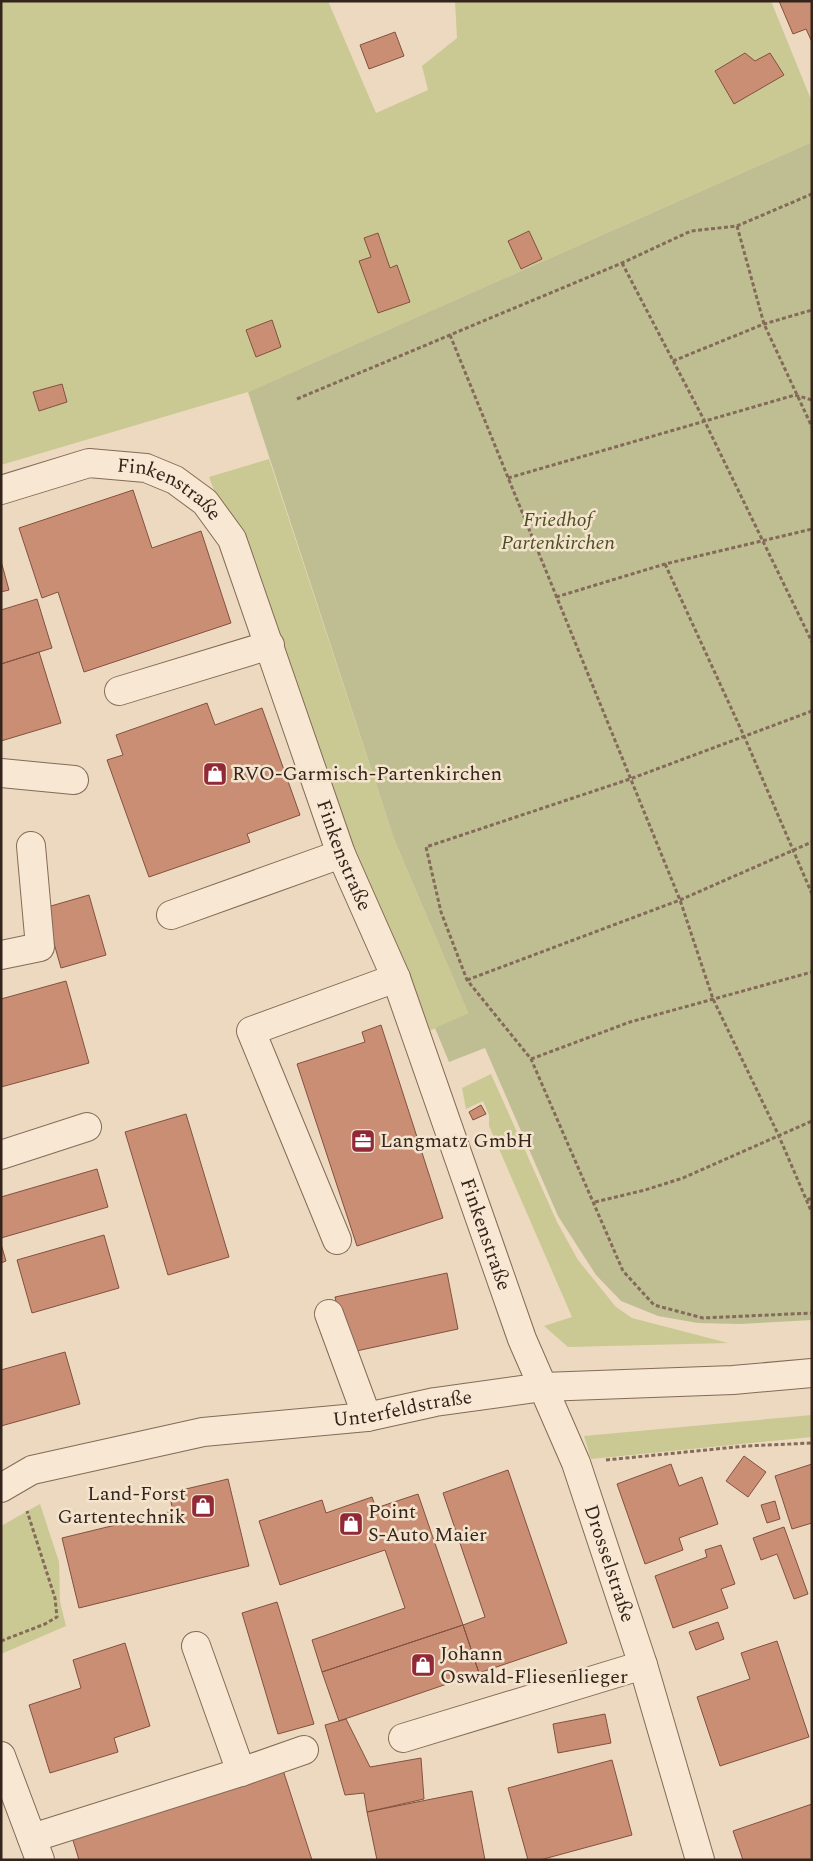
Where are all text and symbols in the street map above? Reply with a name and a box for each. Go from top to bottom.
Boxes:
street label: Finkenstraße [116,451,229,527]
park label: Friedhof Partenkirchen [501,505,615,558]
place label: RVO-Garmisch-Partenkirchen [232,759,502,789]
shop icon: RVO-Garmisch-Partenkirchen [202,761,228,787]
street label: Finkenstraße [308,795,379,916]
place label: Langmatz GmbH [380,1126,533,1156]
office icon: Langmatz GmbH [350,1128,376,1154]
street label: Finkenstraße [452,1174,519,1295]
street label: Unterfeldstraße [331,1382,474,1435]
place label: Land-Forst Gartentechnik [58,1479,186,1532]
shop icon: Land-Forst Gartentechnik [190,1493,216,1519]
place label: Point S-Auto Maier [368,1497,487,1550]
street label: Drosselstraße [576,1501,643,1626]
shop icon: Point S-Auto Maier [338,1511,364,1537]
place label: Johann Oswald-Fliesenlieger [440,1639,628,1692]
shop icon: Johann Oswald-Fliesenlieger [410,1652,436,1678]

